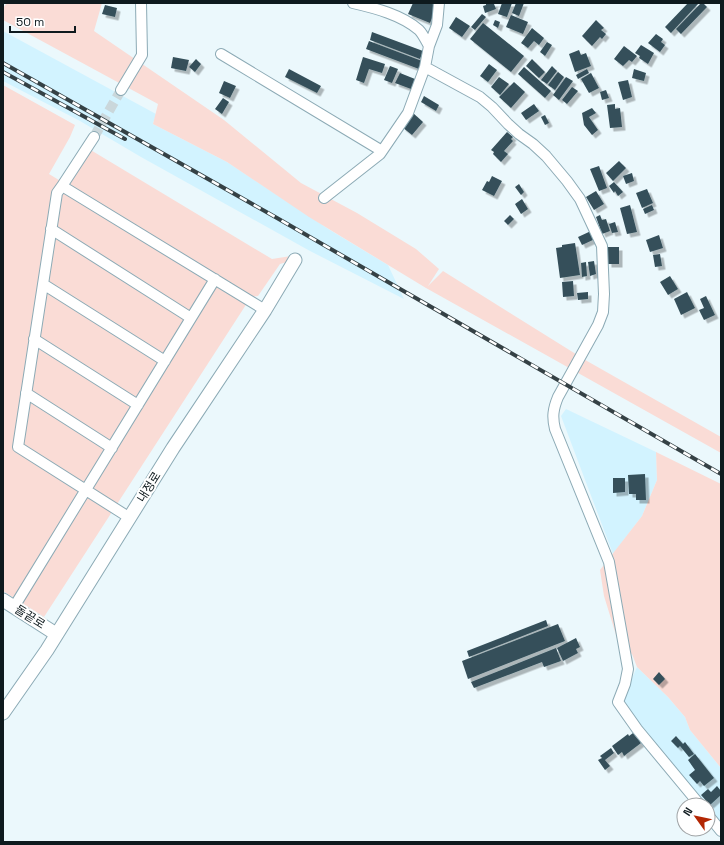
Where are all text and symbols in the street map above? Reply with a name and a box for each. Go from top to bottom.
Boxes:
scale bar [10,8,75,34]
text: 50 m [16,14,44,30]
street label: 내정로 [133,469,165,505]
street label: 돌끝로 [12,601,48,633]
north arrow [676,797,716,837]
text: N [680,805,695,818]

